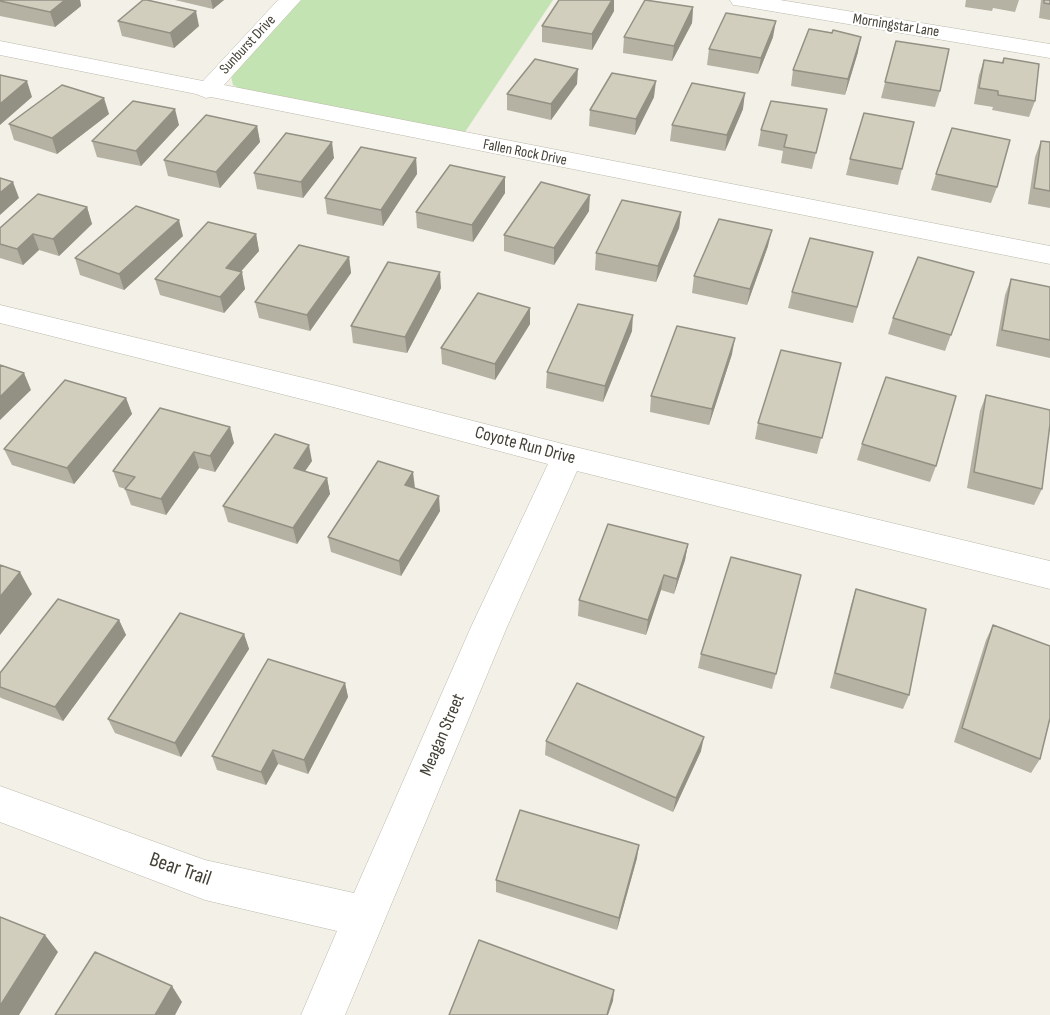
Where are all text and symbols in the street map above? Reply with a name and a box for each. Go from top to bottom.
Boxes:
street label: Morningstar Lane [852,10,940,42]
street label: Sunburst Drive [216,12,280,78]
street label: Fallen Rock Drive [482,136,568,170]
street label: Coyote Run Drive [472,422,578,470]
street label: Meagan Street [416,691,470,779]
street label: Bear Trail [146,848,214,892]

